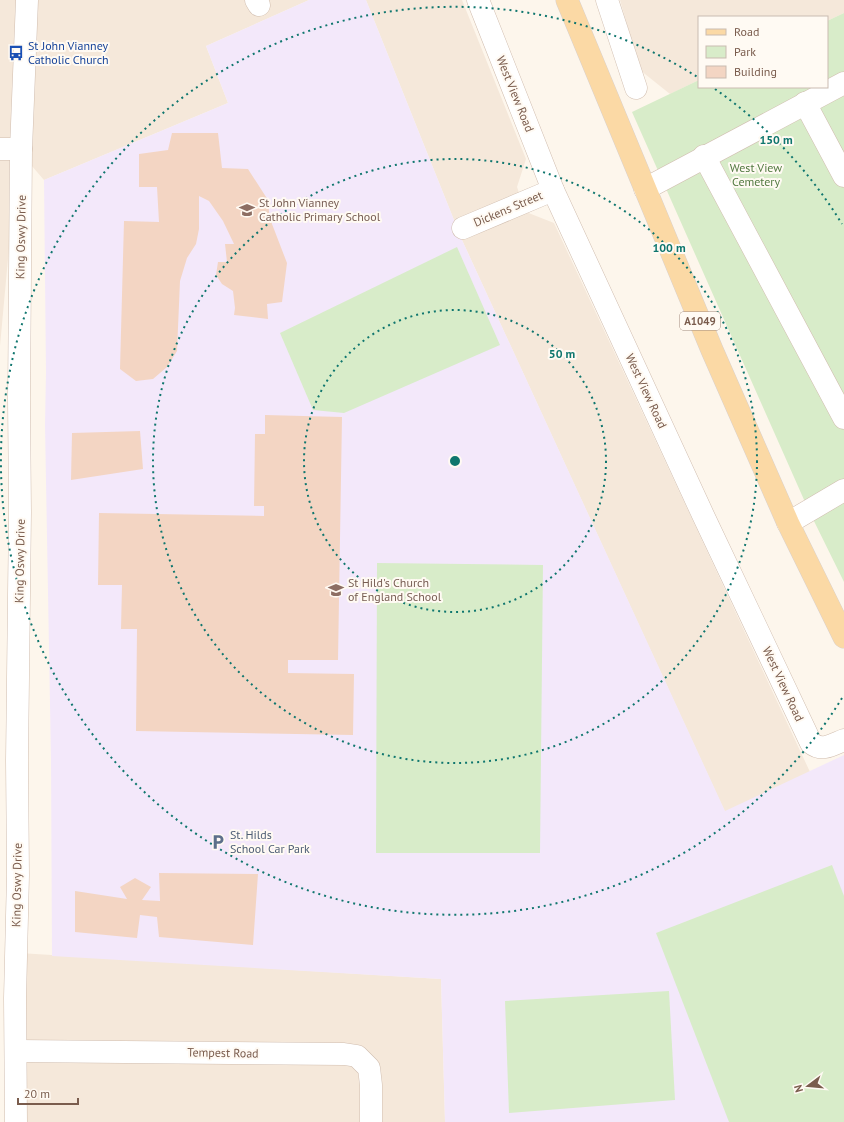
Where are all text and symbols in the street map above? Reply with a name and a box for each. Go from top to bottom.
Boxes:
legend [698,16,828,88]
text: Road [734,24,759,39]
place label: St John Vianney Catholic Church [28,38,109,67]
bus stop icon: St John Vianney Catholic Church [7,44,25,62]
text: Park [734,44,756,59]
street label: West View Road [493,54,538,134]
text: Building [734,64,777,79]
text: 150 m [759,132,793,147]
park label: West View Cemetery [730,160,782,189]
street label: Dickens Street [471,187,545,230]
street label: King Oswy Drive [12,195,29,279]
place label: St John Vianney Catholic Primary School [259,195,381,224]
school or university icon: St John Vianney Catholic Primary School [238,201,256,219]
text: 100 m [652,240,686,255]
road number: A1049 [680,312,720,330]
text: 50 m [549,346,575,361]
street label: West View Road [623,351,670,431]
centre of rings [448,454,462,468]
street label: King Oswy Drive [11,519,28,603]
place label: St Hild's Church of England School [348,575,442,604]
school or university icon: St Hild's Church of England School [327,581,345,599]
street label: West View Road [760,644,807,724]
place label: St. Hilds School Car Park [230,827,310,856]
parking icon: St. Hilds School Car Park [209,833,227,851]
street label: King Oswy Drive [8,843,25,927]
street label: Tempest Road [187,1044,259,1061]
north arrow [788,1066,828,1106]
scale bar [18,1080,78,1106]
text: N [791,1083,806,1094]
text: 20 m [24,1086,50,1101]

